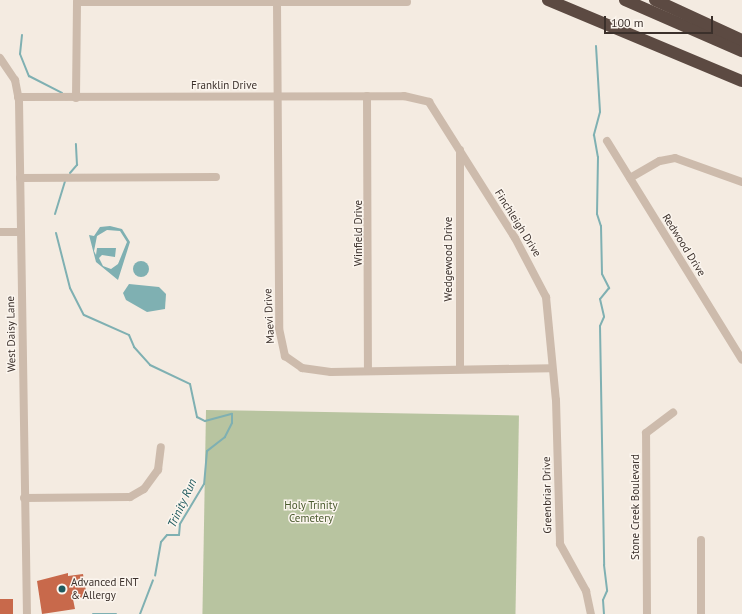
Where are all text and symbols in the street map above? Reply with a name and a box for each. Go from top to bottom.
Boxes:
scale bar [606,8,715,34]
text: 100 m [611,15,644,30]
street label: Franklin Drive [191,78,257,92]
street label: Finchleigh Drive [492,187,544,259]
street label: Winfield Drive [351,200,365,266]
street label: Redwood Drive [660,211,708,279]
street label: Wedgewood Drive [441,217,455,301]
street label: Maevi Drive [261,288,277,344]
street label: West Daisy Lane [4,296,18,372]
street label: Stone Creek Boulevard [628,454,642,560]
street label: Greenbriar Drive [540,456,554,534]
water label: Trinity Run [164,476,200,530]
park label: Holy Trinity Cemetery [284,499,338,525]
place label: Advanced ENT & Allergy [71,576,139,602]
marker: Advanced ENT & Allergy [56,583,68,595]

